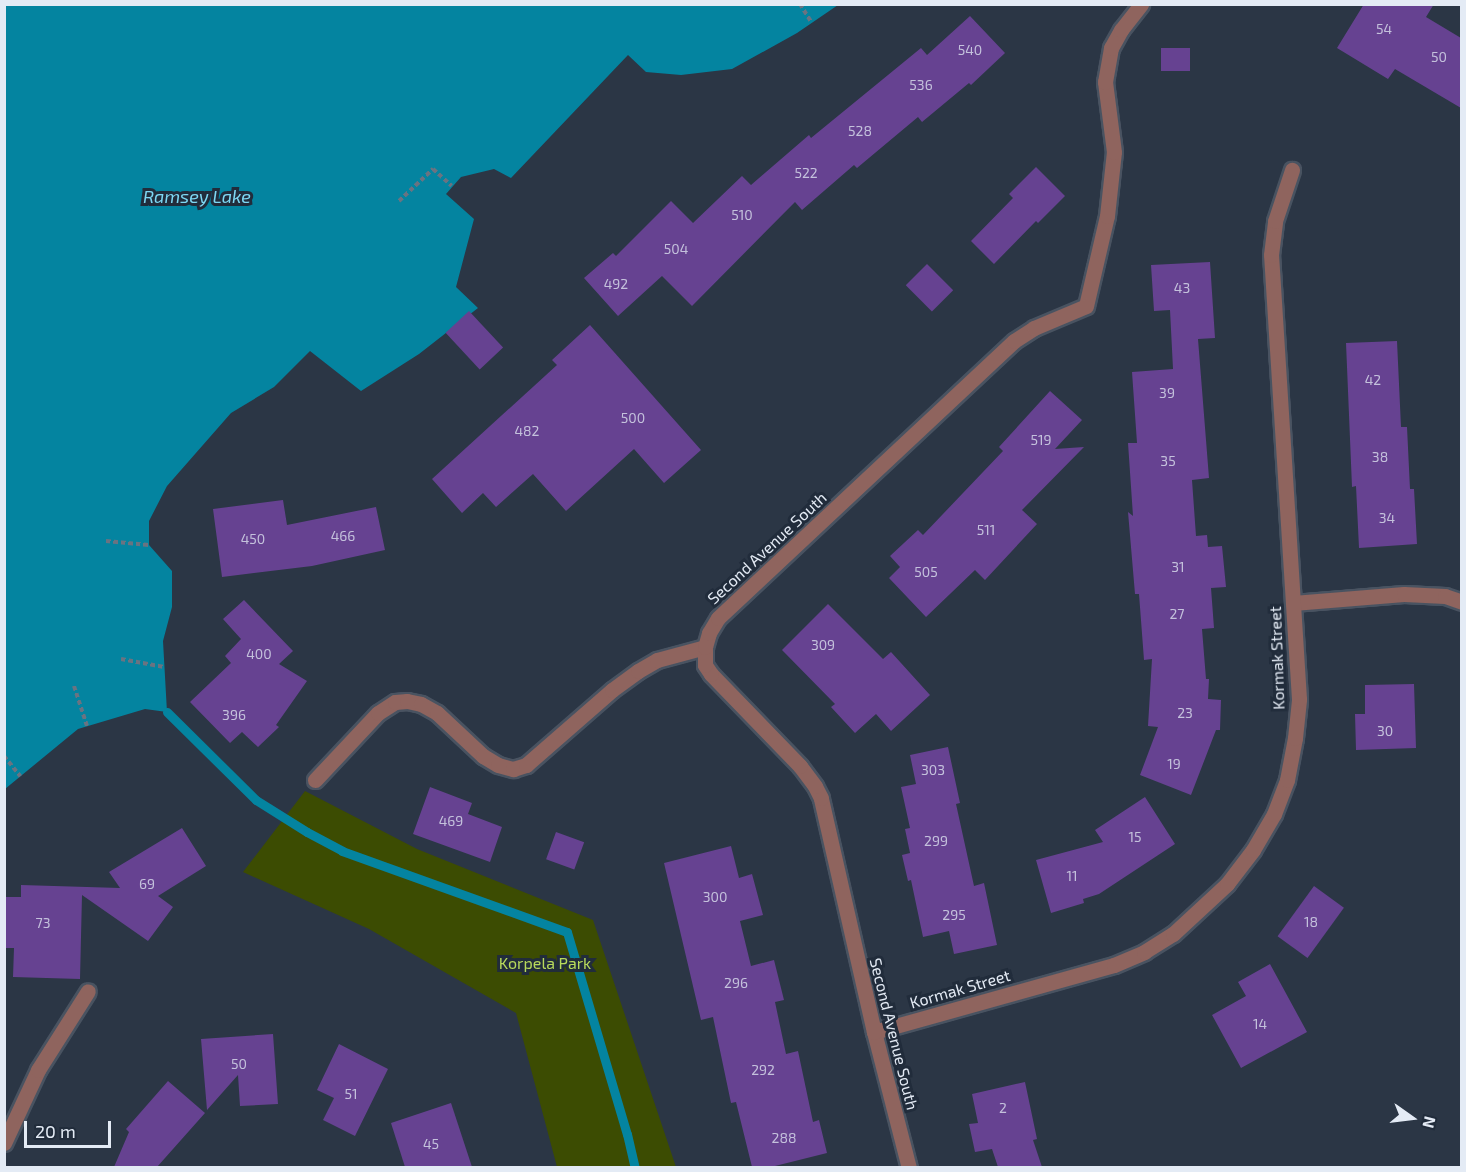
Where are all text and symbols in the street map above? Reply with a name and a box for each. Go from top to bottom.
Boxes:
house number: 54 [1376,21,1392,37]
house number: 540 [958,42,982,58]
house number: 50 [1431,49,1447,65]
house number: 536 [909,77,933,93]
house number: 528 [848,123,872,139]
house number: 522 [794,165,818,181]
water label: Ramsey Lake [143,185,251,207]
house number: 510 [731,207,753,223]
house number: 504 [664,241,688,257]
house number: 492 [604,276,628,292]
house number: 43 [1174,280,1190,296]
house number: 42 [1365,372,1381,388]
house number: 39 [1159,385,1175,401]
house number: 500 [621,410,645,426]
house number: 482 [515,423,539,439]
house number: 519 [1030,432,1052,448]
house number: 38 [1372,449,1388,465]
house number: 35 [1160,453,1176,469]
street label: Second Avenue South [703,488,831,608]
house number: 34 [1379,510,1395,526]
house number: 511 [977,522,995,538]
house number: 466 [331,528,355,544]
house number: 450 [241,531,265,547]
house number: 31 [1171,559,1185,575]
house number: 505 [914,564,938,580]
house number: 27 [1169,606,1185,622]
street label: Kormak Street [1266,606,1288,710]
house number: 309 [811,637,835,653]
house number: 400 [246,646,272,662]
house number: 23 [1177,705,1193,721]
house number: 396 [222,707,246,723]
house number: 30 [1377,723,1393,739]
house number: 19 [1167,756,1181,772]
house number: 303 [921,762,945,778]
house number: 469 [439,813,463,829]
house number: 15 [1128,829,1142,845]
house number: 299 [924,833,948,849]
house number: 11 [1066,868,1078,884]
house number: 69 [139,876,155,892]
house number: 300 [703,889,727,905]
house number: 295 [942,907,966,923]
house number: 18 [1304,914,1318,930]
house number: 73 [36,915,50,931]
park label: Korpela Park [499,953,591,973]
street label: Second Avenue South [866,956,922,1112]
street label: Kormak Street [907,965,1013,1013]
house number: 296 [724,975,748,991]
house number: 14 [1253,1016,1267,1032]
house number: 50 [231,1056,247,1072]
house number: 292 [751,1062,775,1078]
house number: 51 [344,1086,358,1102]
north arrow [1382,1088,1442,1148]
house number: 2 [999,1100,1007,1116]
scale bar [27,1109,114,1147]
text: N [1419,1115,1441,1130]
text: 20 m [35,1120,76,1142]
house number: 288 [772,1130,796,1146]
house number: 45 [423,1136,439,1152]

